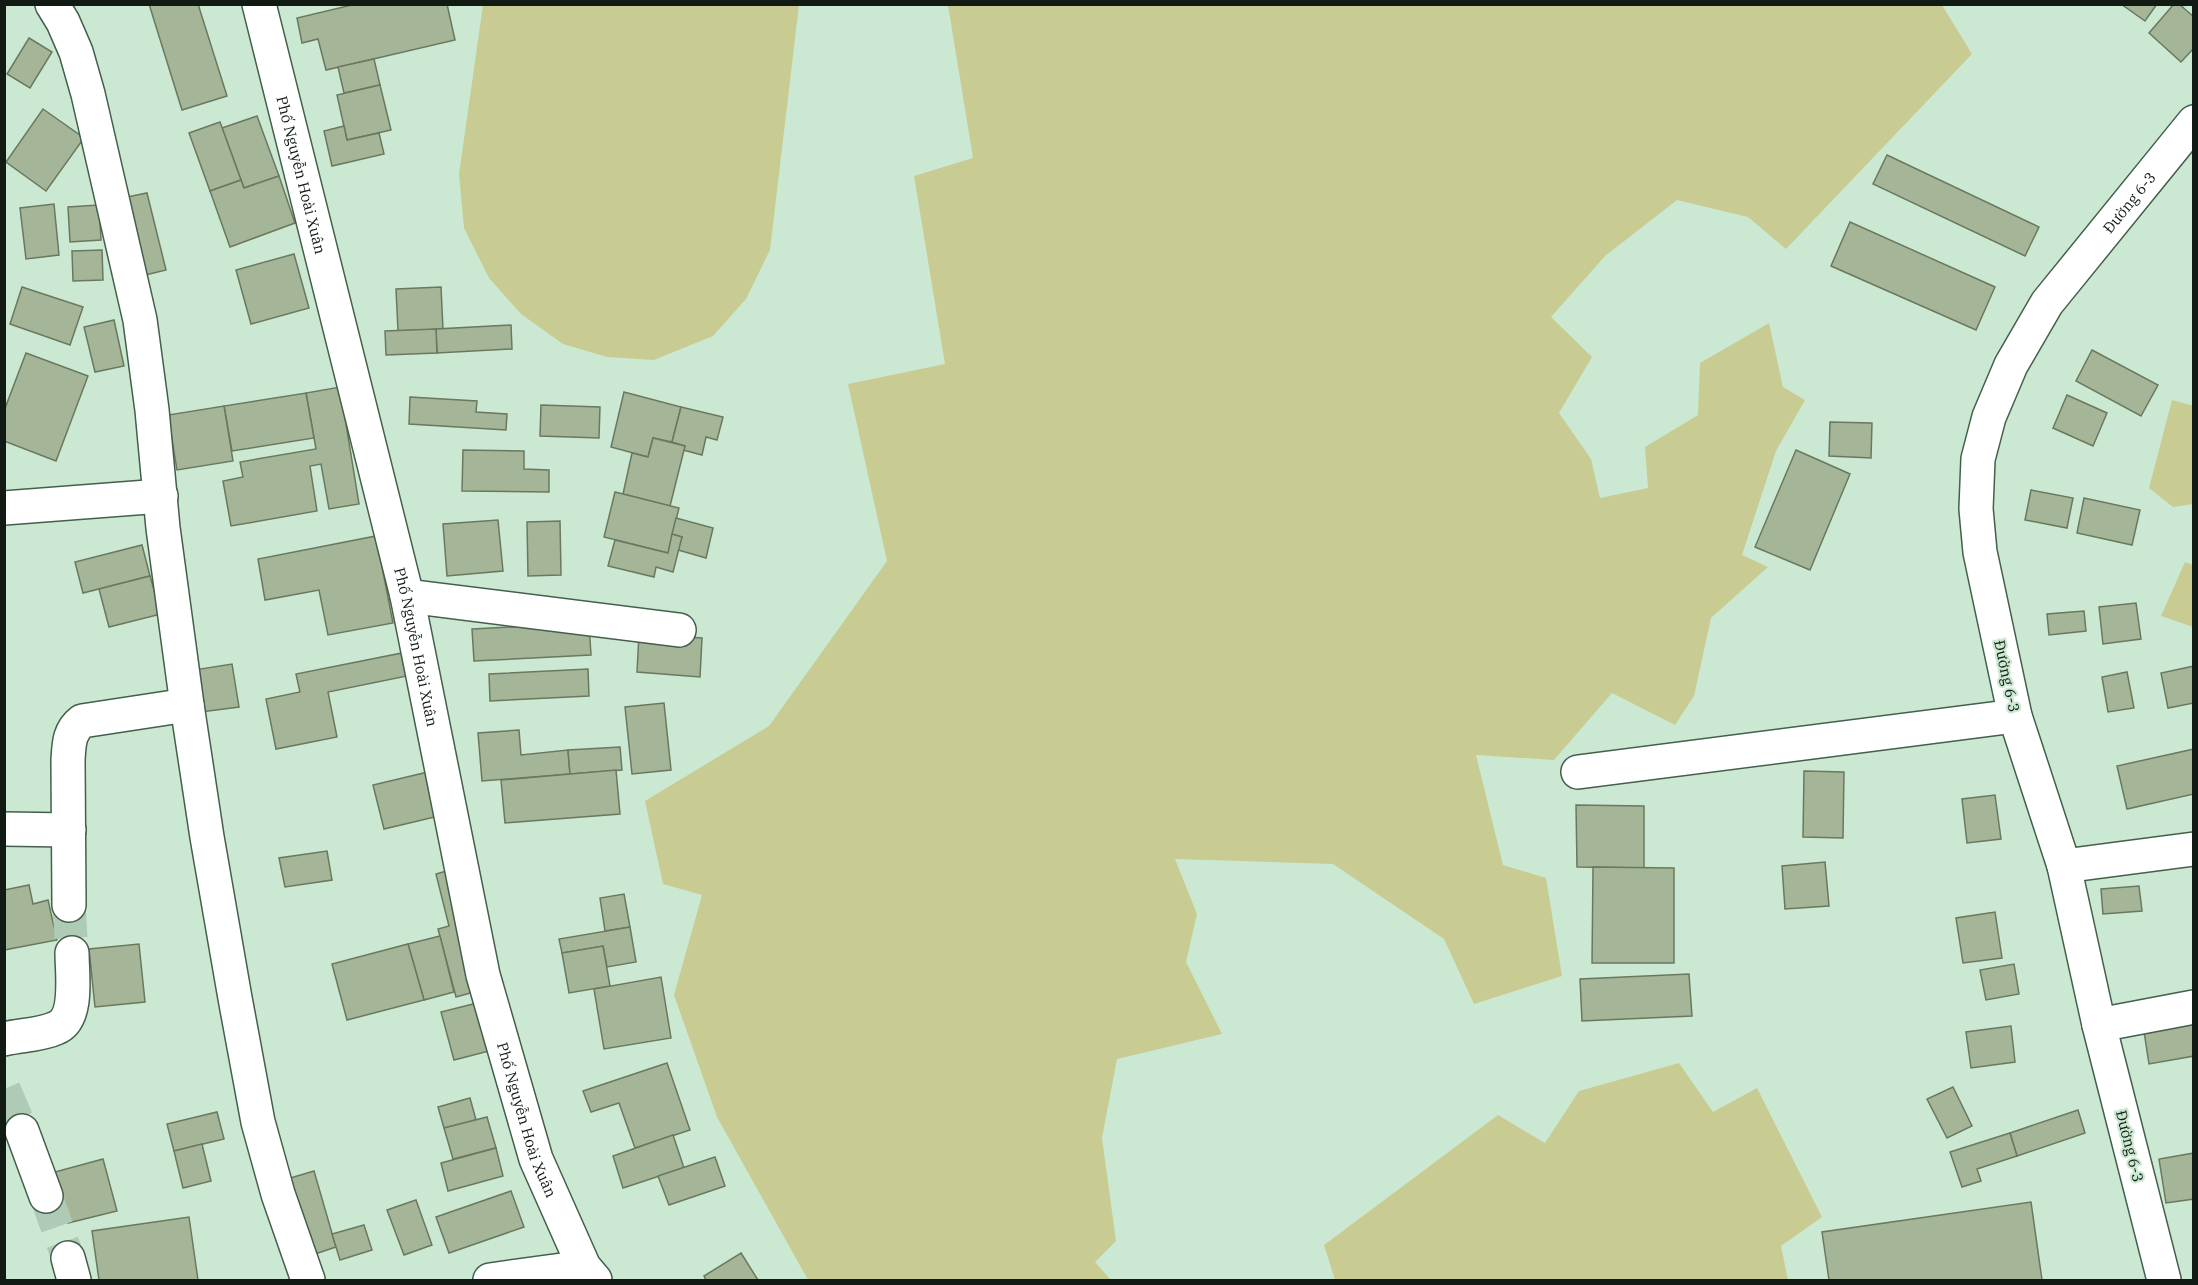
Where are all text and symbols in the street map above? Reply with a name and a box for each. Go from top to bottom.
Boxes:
street label: Phố Nguyễn Hoài Xuân [273,94,331,256]
street label: Đường 6-3 [2098,168,2159,237]
street label: Phố Nguyễn Hoài Xuân [391,565,443,729]
street label: Đường 6-3 [1990,638,2024,714]
street label: Phố Nguyễn Hoài Xuân [493,1040,561,1201]
street label: Đường 6-3 [2112,1108,2148,1184]

